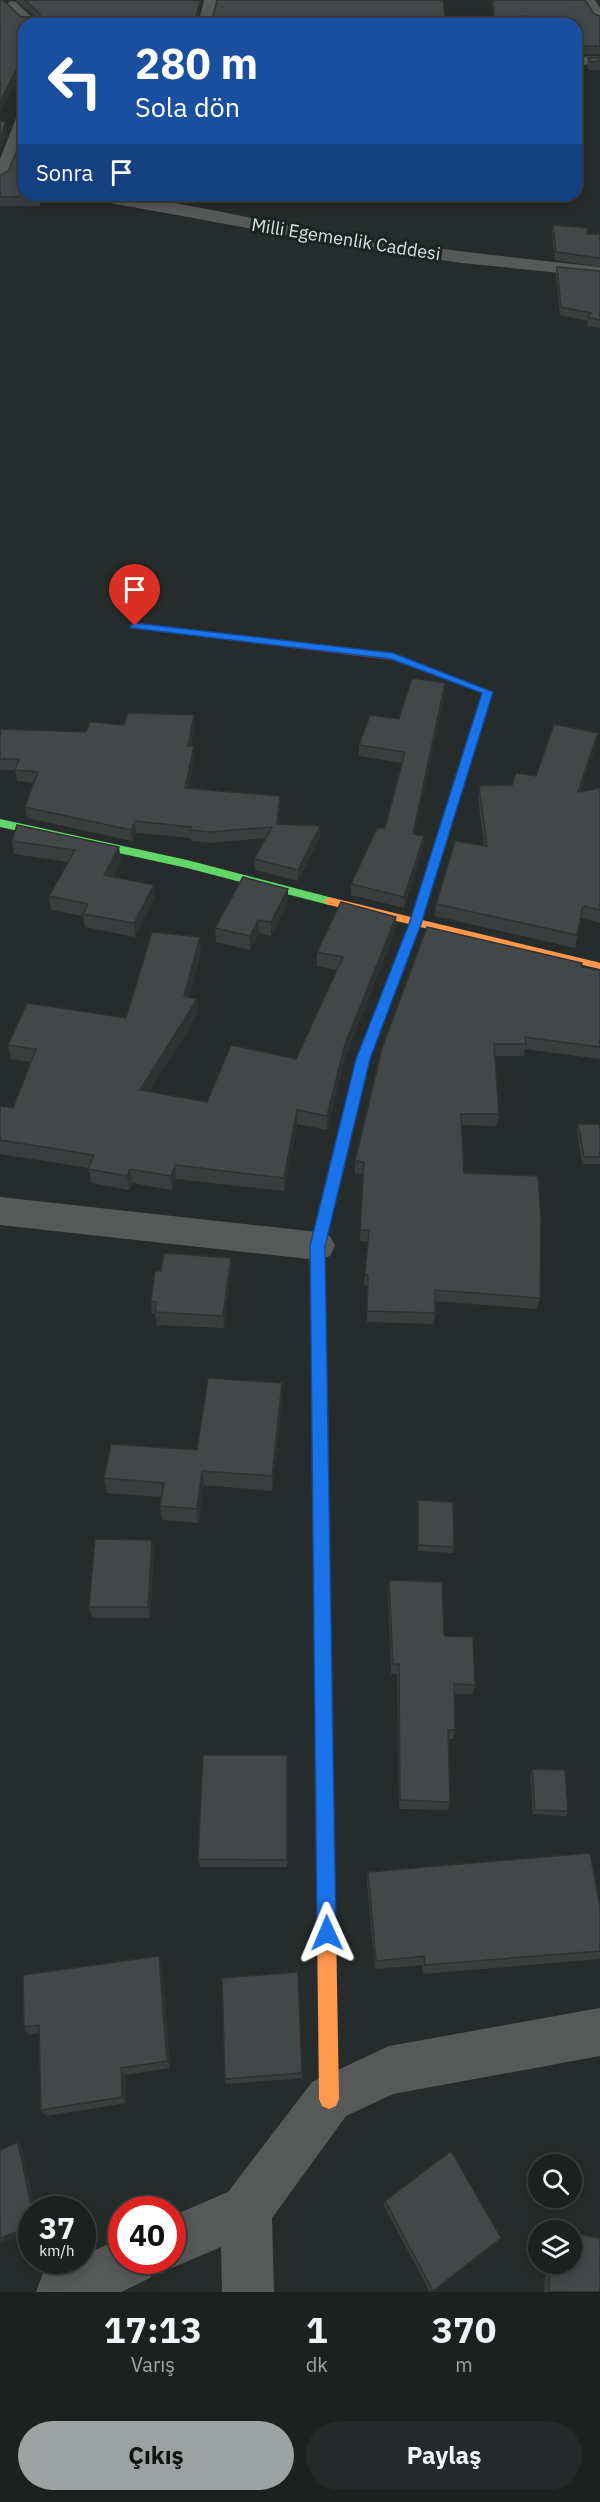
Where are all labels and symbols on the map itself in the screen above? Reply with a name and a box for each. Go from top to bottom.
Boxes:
street label: Milli Egemenlik Caddesi [250,213,442,265]
pin [109,564,160,626]
position arrow [295,1901,359,1965]
speed limit sign: 40 [108,2196,186,2274]

